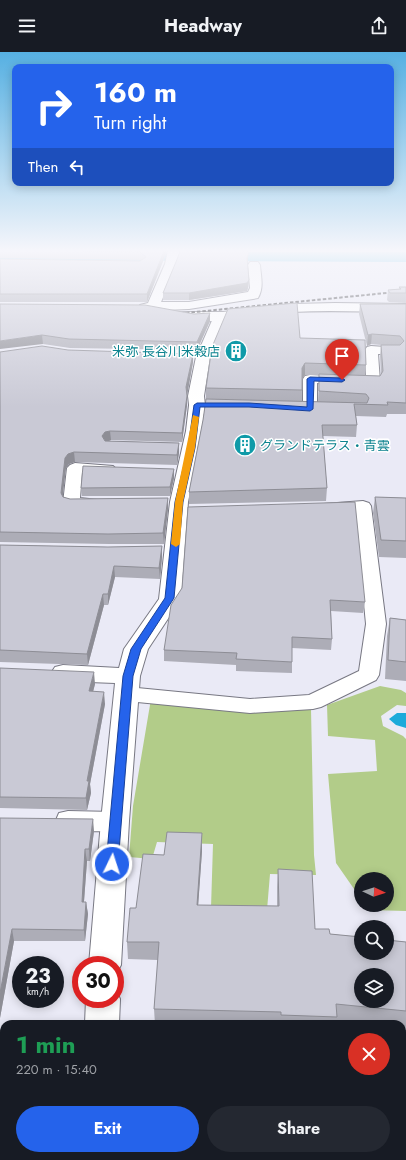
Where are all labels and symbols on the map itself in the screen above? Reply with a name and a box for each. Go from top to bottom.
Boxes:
building icon: 米弥 長谷川米穀店 [223,338,249,364]
pin [325,339,359,380]
place label: 米弥 長谷川米穀店 [112,342,220,361]
building icon: グランドテラス・青雲 [232,432,258,458]
place label: グランドテラス・青雲 [260,436,390,455]
position arrow [91,843,133,885]
north arrow [354,872,394,912]
speed limit sign: 30 [72,956,124,1008]

